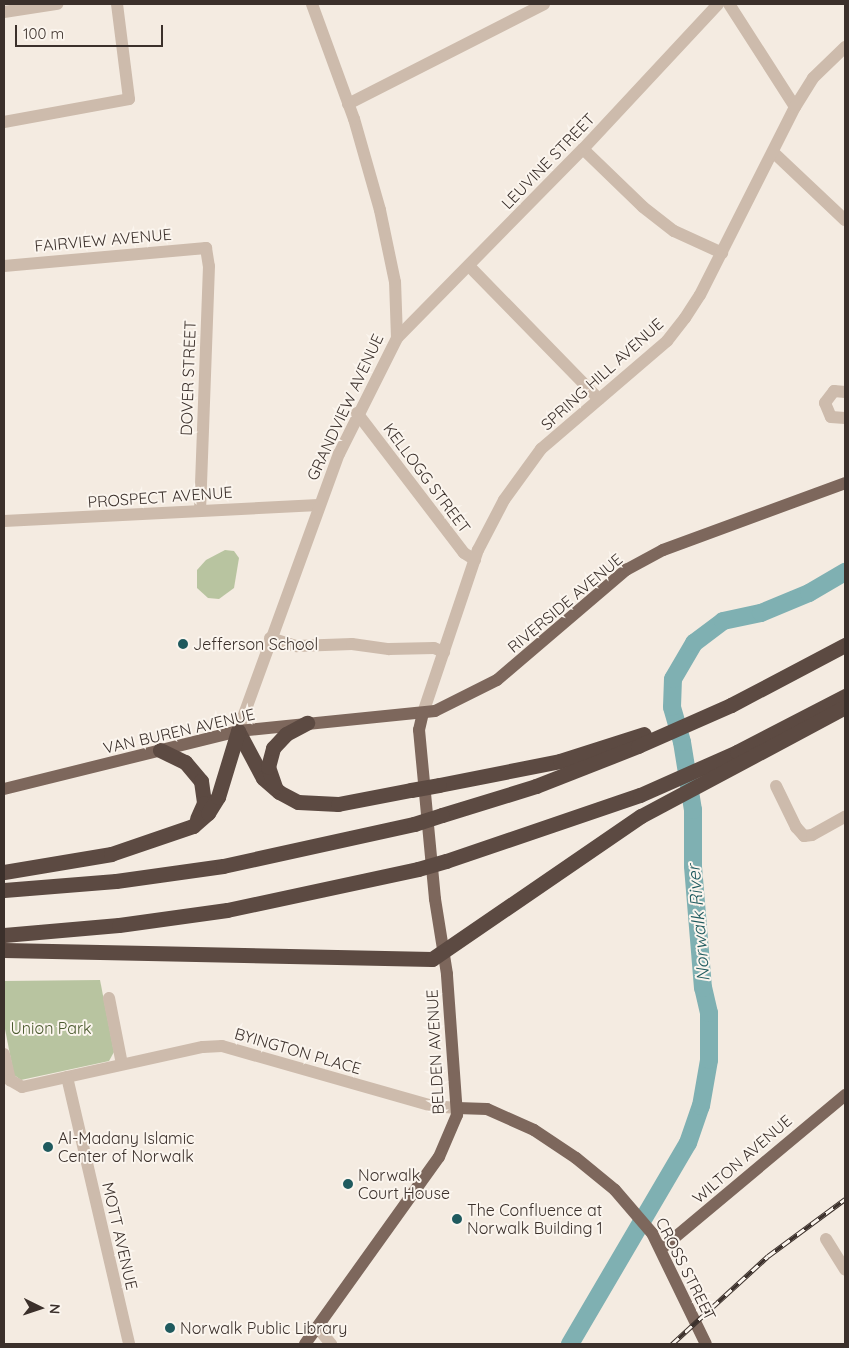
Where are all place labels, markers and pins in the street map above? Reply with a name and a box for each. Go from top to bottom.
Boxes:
place label: Jefferson School [193,634,318,654]
marker: Jefferson School [177,638,189,650]
place label: Al-Madany Islamic Center of Norwalk [58,1128,194,1166]
marker: Al-Madany Islamic Center of Norwalk [42,1141,54,1153]
place label: Norwalk Court House [358,1165,450,1203]
marker: Norwalk Court House [342,1178,354,1190]
place label: The Confluence at Norwalk Building 1 [467,1200,603,1238]
marker: The Confluence at Norwalk Building 1 [451,1213,463,1225]
place label: Norwalk Public Library [180,1318,347,1338]
marker: Norwalk Public Library [164,1322,176,1334]

